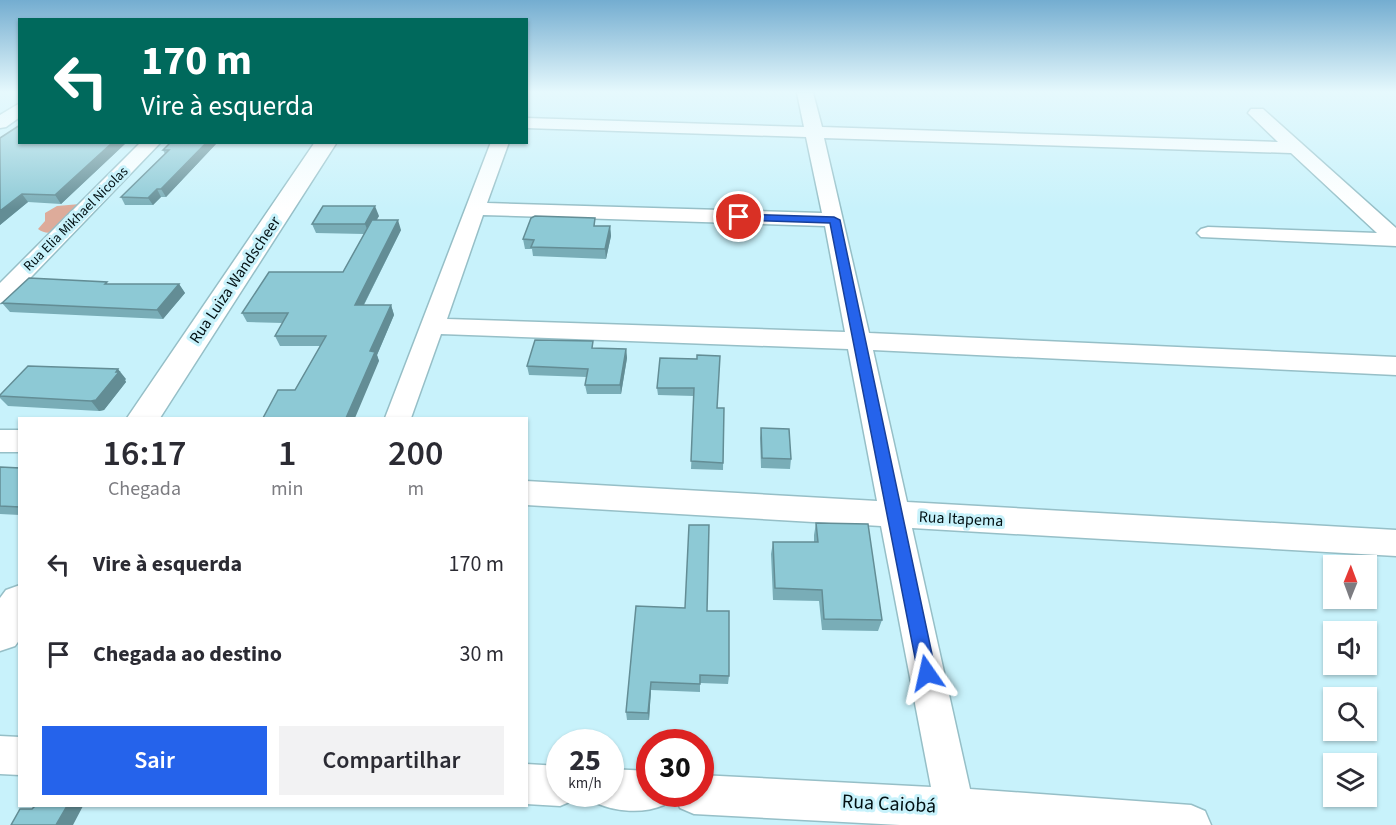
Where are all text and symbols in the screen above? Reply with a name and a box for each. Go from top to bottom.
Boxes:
text: 170 m [141,31,252,91]
icon: left [42,42,120,120]
text: Vire à esquerda [141,87,314,126]
street label: Rua Elia Mikhael Nicolas [19,162,133,276]
pin [713,191,764,242]
icon: arrive [722,200,755,233]
street label: Rua Luiza Wandscheer [184,212,286,348]
text: 16:17 [103,428,186,479]
text: 1 [278,428,296,479]
text: 200 [388,428,443,479]
text: Chegada [108,475,181,503]
text: min [271,475,303,503]
text: m [407,475,424,503]
street label: Rua Itapema [918,506,1004,532]
icon: left [42,548,75,581]
text: Vire à esquerda [93,548,242,580]
text: 170 m [449,548,504,580]
north arrow [1323,555,1377,609]
map controls [1323,555,1377,807]
button: sound [1323,621,1377,675]
icon: arrive [42,638,75,671]
text: Chegada ao destino [93,638,282,670]
text: 30 m [459,638,504,670]
position arrow [895,641,959,705]
button: search [1323,687,1377,741]
button: Sair [42,726,267,795]
button: Compartilhar [279,726,504,795]
speed limit sign: 30 [636,729,714,807]
text: 25 [569,739,601,782]
button: layers [1323,753,1377,807]
text: km/h [568,773,602,794]
street label: Rua Caiobá [841,788,937,820]

